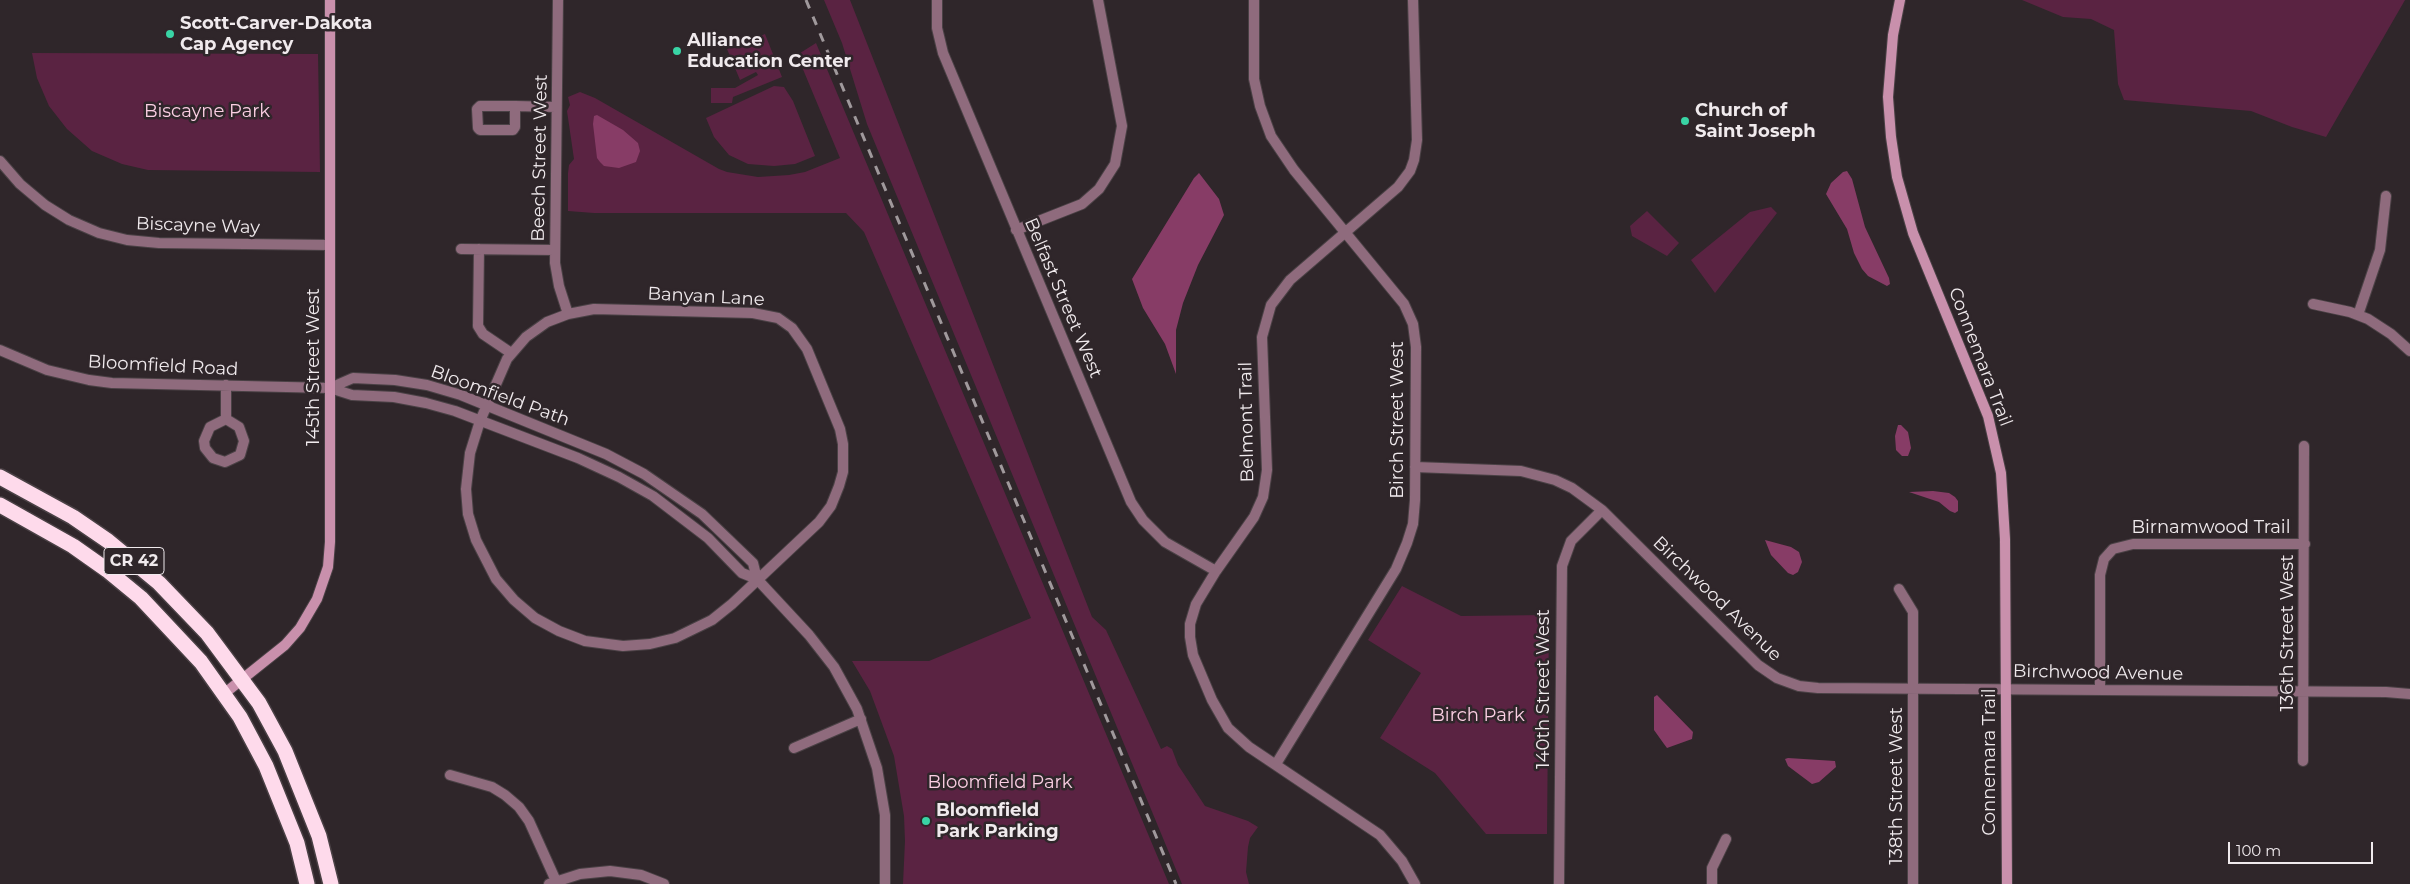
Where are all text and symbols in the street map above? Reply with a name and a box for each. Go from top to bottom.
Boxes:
place label: Scott-Carver-Dakota Cap Agency [180,13,372,56]
marker: Scott-Carver-Dakota Cap Agency [164,28,176,40]
place label: Alliance Education Center [687,30,851,72]
marker: Alliance Education Center [671,45,683,57]
street label: Beech Street West [528,74,552,242]
place label: Church of Saint Joseph [1695,100,1816,142]
park label: Biscayne Park [144,101,270,123]
marker: Church of Saint Joseph [1679,115,1691,127]
street label: Biscayne Way [136,213,260,239]
street label: Belfast Street West [1020,215,1106,381]
street label: Banyan Lane [647,283,765,311]
street label: Connemara Trail [1944,284,2016,430]
street label: 145th Street West [303,288,325,446]
street label: Birch Street West [1387,341,1409,499]
street label: Bloomfield Road [87,351,239,381]
street label: Bloomfield Path [428,361,572,431]
street label: Belmont Trail [1235,361,1259,483]
street label: Birnamwood Trail [2131,517,2291,539]
street label: Birchwood Avenue [1648,532,1786,666]
road number: CR 42 [104,548,164,574]
street label: 136th Street West [2277,555,2299,711]
street label: 140th Street West [1533,609,1555,769]
street label: Birchwood Avenue [2013,661,2183,685]
street label: Connemara Trail [1979,688,2001,836]
park label: Birch Park [1431,705,1525,727]
street label: 138th Street West [1886,707,1908,865]
park label: Bloomfield Park [928,772,1072,794]
place label: Bloomfield Park Parking [936,800,1059,842]
marker: Bloomfield Park Parking [920,815,932,827]
scale bar [2230,832,2375,864]
text: 100 m [2236,841,2281,860]

